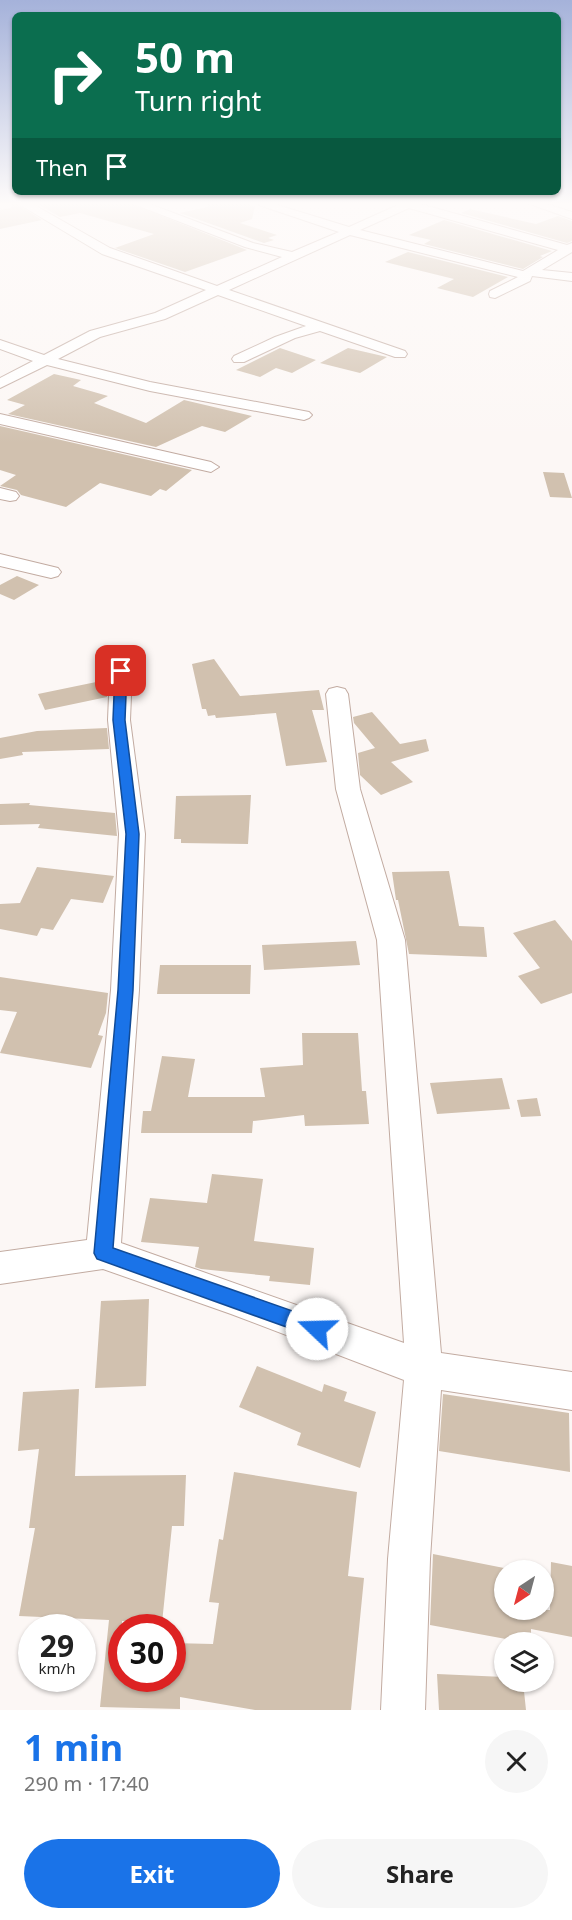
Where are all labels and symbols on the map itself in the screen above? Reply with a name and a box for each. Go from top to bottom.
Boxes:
pin [95,645,146,696]
position arrow [285,1297,349,1361]
north arrow [494,1560,554,1620]
speed limit sign: 30 [108,1614,186,1692]

